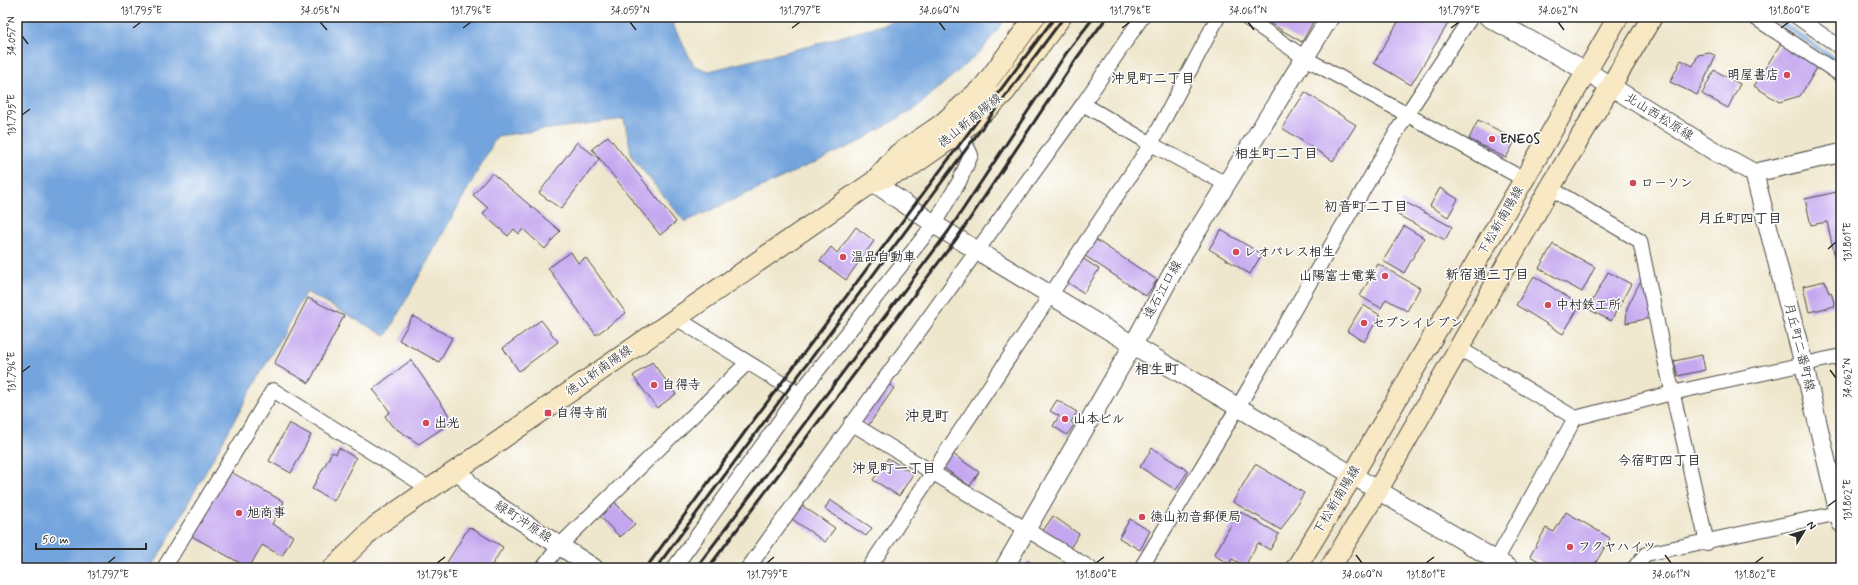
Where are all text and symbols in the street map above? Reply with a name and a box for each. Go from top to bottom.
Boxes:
text: 131.795°E [120,4,162,18]
text: 34.058°N [300,4,340,18]
text: 131.796°E [451,4,492,18]
text: 34.059°N [610,4,650,18]
text: 131.797°E [779,4,821,18]
text: 34.060°N [919,4,959,18]
text: 131.798°E [1109,4,1151,18]
text: 34.061°N [1229,4,1267,18]
text: 131.799°E [1438,4,1480,18]
text: 34.062°N [1538,4,1578,18]
text: 131.800°E [1768,4,1810,18]
text: 34.057°N [5,16,19,56]
place label: 明屋書店 [1727,67,1779,84]
district label: 沖見町二丁目 [1111,70,1195,88]
marker: 明屋書店 [1782,70,1792,80]
street label: 徳山新南陽線 [934,89,1006,152]
street label: 北山西松原線 [1621,89,1697,145]
text: 131.795°E [5,94,19,136]
place label: ENEOS [1500,131,1540,148]
marker: ENEOS [1487,134,1497,144]
district label: 相生町二丁目 [1234,145,1318,163]
place label: ローソン [1641,175,1693,192]
marker: ローソン [1628,178,1638,188]
street label: 下松新南陽線 [1474,182,1528,259]
district label: 初音町二丁目 [1324,198,1408,216]
district label: 月丘町四丁目 [1698,210,1782,228]
text: 131.801°E [1841,222,1855,262]
place label: レオパレス相生 [1244,244,1335,261]
marker: レオパレス相生 [1231,247,1241,257]
place label: 温品自動車 [851,249,916,266]
marker: 温品自動車 [838,252,848,262]
street label: 遠石江口線 [1140,257,1187,323]
district label: 新宿通三丁目 [1445,266,1529,284]
place label: 山陽富士電業 [1299,268,1377,285]
marker: 山陽富士電業 [1380,271,1390,281]
place label: 中村鉄工所 [1556,297,1621,314]
marker: 中村鉄工所 [1543,300,1553,310]
street label: 月丘町二番町線 [1780,301,1818,394]
place label: セブンイレブン [1372,315,1463,332]
marker: セブンイレブン [1359,318,1369,328]
street label: 徳山新南陽線 [562,341,637,400]
text: 131.796°E [5,351,19,392]
text: 34.062°N [1841,358,1855,398]
district label: 相生町 [1134,360,1180,380]
place label: 自得寺 [662,377,701,394]
marker: 自得寺 [649,380,659,390]
place label: 自得寺前 [556,405,608,422]
district label: 沖見町 [904,407,950,427]
marker: 自得寺前 [543,408,553,418]
place label: 山本ビル [1073,411,1125,428]
marker: 山本ビル [1060,414,1070,424]
place label: 出光 [434,415,460,432]
marker: 出光 [421,418,431,428]
district label: 今宿町四丁目 [1617,452,1701,470]
district label: 沖見町一丁目 [852,460,936,478]
street label: 下松新南陽線 [1310,461,1365,538]
text: 131.802°E [1841,479,1855,521]
street label: 緑町沖原線 [491,497,556,547]
place label: 旭商事 [247,505,286,522]
marker: 旭商事 [234,508,244,518]
place label: 徳山初音郵便局 [1150,509,1241,526]
north arrow [1784,511,1824,551]
marker: 徳山初音郵便局 [1137,512,1147,522]
text: N [1803,518,1819,533]
scale bar [36,525,146,551]
text: 50 m [42,532,69,548]
place label: フクヤハイツ [1578,539,1656,556]
marker: フクヤハイツ [1565,542,1575,552]
text: 131.797°E [87,568,129,582]
text: 131.798°E [416,568,458,582]
text: 131.799°E [746,568,788,582]
text: 131.800°E [1075,568,1117,582]
text: 34.060°N [1342,568,1382,582]
text: 131.801°E [1406,568,1446,582]
text: 34.061°N [1652,568,1690,582]
text: 131.802°E [1734,568,1776,582]

